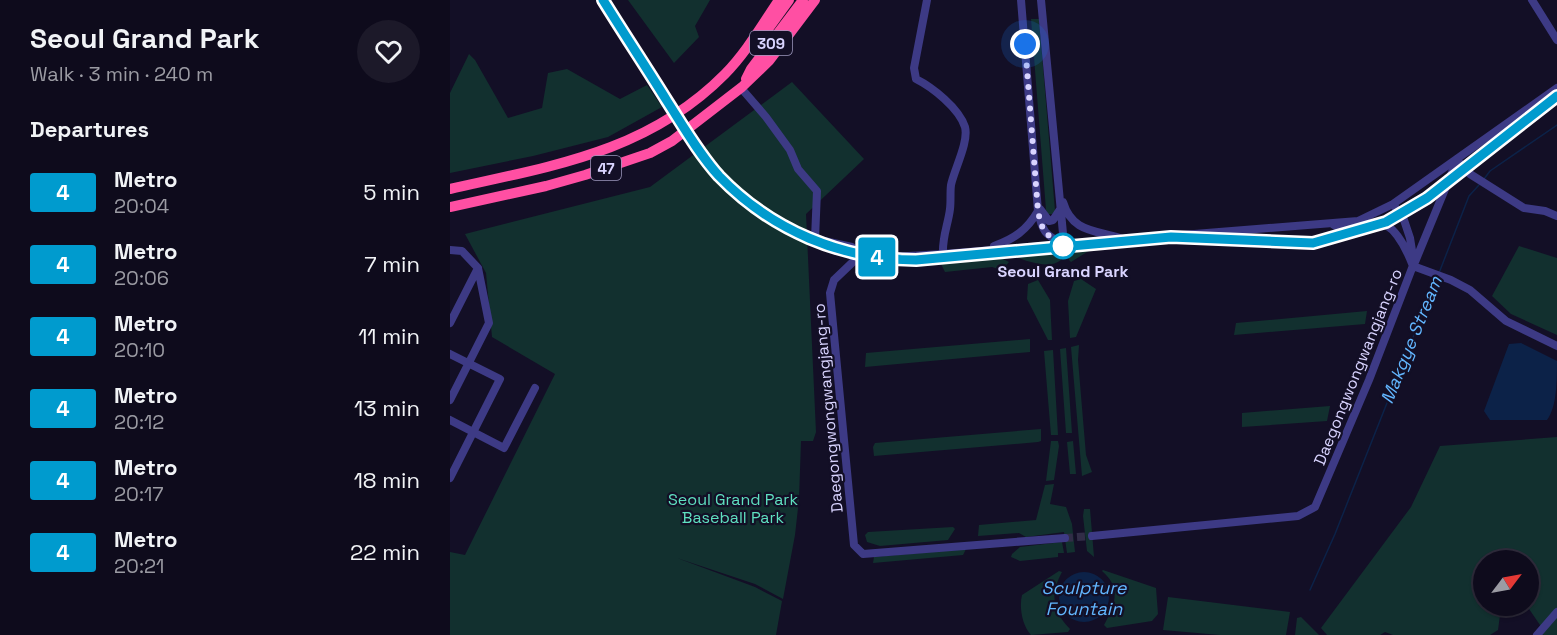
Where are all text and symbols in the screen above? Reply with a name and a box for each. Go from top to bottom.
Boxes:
text: Seoul Grand Park [30,20,259,56]
button: heart [357,20,420,83]
your location [1010,29,1040,59]
road number: 309 [750,31,792,55]
text: Walk · 3 min · 240 m [30,61,213,87]
text: Departures [30,115,149,143]
road number: 47 [591,156,621,180]
text: Metro [114,165,178,193]
text: 5 min [363,178,420,206]
text: 4 [56,179,70,206]
text: 20:04 [114,193,169,219]
marker: Seoul Grand Park [1050,233,1076,259]
text: Metro [114,237,178,265]
line badge: 4 [858,238,896,276]
text: 4 [870,244,884,271]
text: 7 min [364,250,420,278]
text: 4 [56,251,70,278]
place label: Seoul Grand Park [997,261,1129,282]
text: 20:06 [114,265,169,291]
street label: Daegongwongwangjang-ro [1309,266,1407,468]
water label: Makgye Stream [1375,273,1447,407]
street label: Daegongwongwangjang-ro [808,302,848,514]
text: Metro [114,309,178,337]
text: 11 min [358,322,420,350]
text: 4 [56,323,70,350]
text: 20:10 [114,337,165,363]
text: Metro [114,381,178,409]
text: 13 min [354,394,420,422]
text: 4 [56,395,70,422]
text: 20:12 [114,409,164,435]
text: Metro [114,453,178,481]
text: 18 min [354,466,420,494]
text: 4 [56,467,70,494]
text: 20:17 [114,481,164,507]
park label: Seoul Grand Park Baseball Park [668,489,798,528]
text: Metro [114,525,178,553]
text: 22 min [350,538,420,566]
text: 4 [56,539,70,566]
north arrow [1473,550,1539,616]
map controls [1473,550,1539,616]
text: 20:21 [114,553,164,579]
water label: Sculpture Fountain [1042,576,1128,620]

